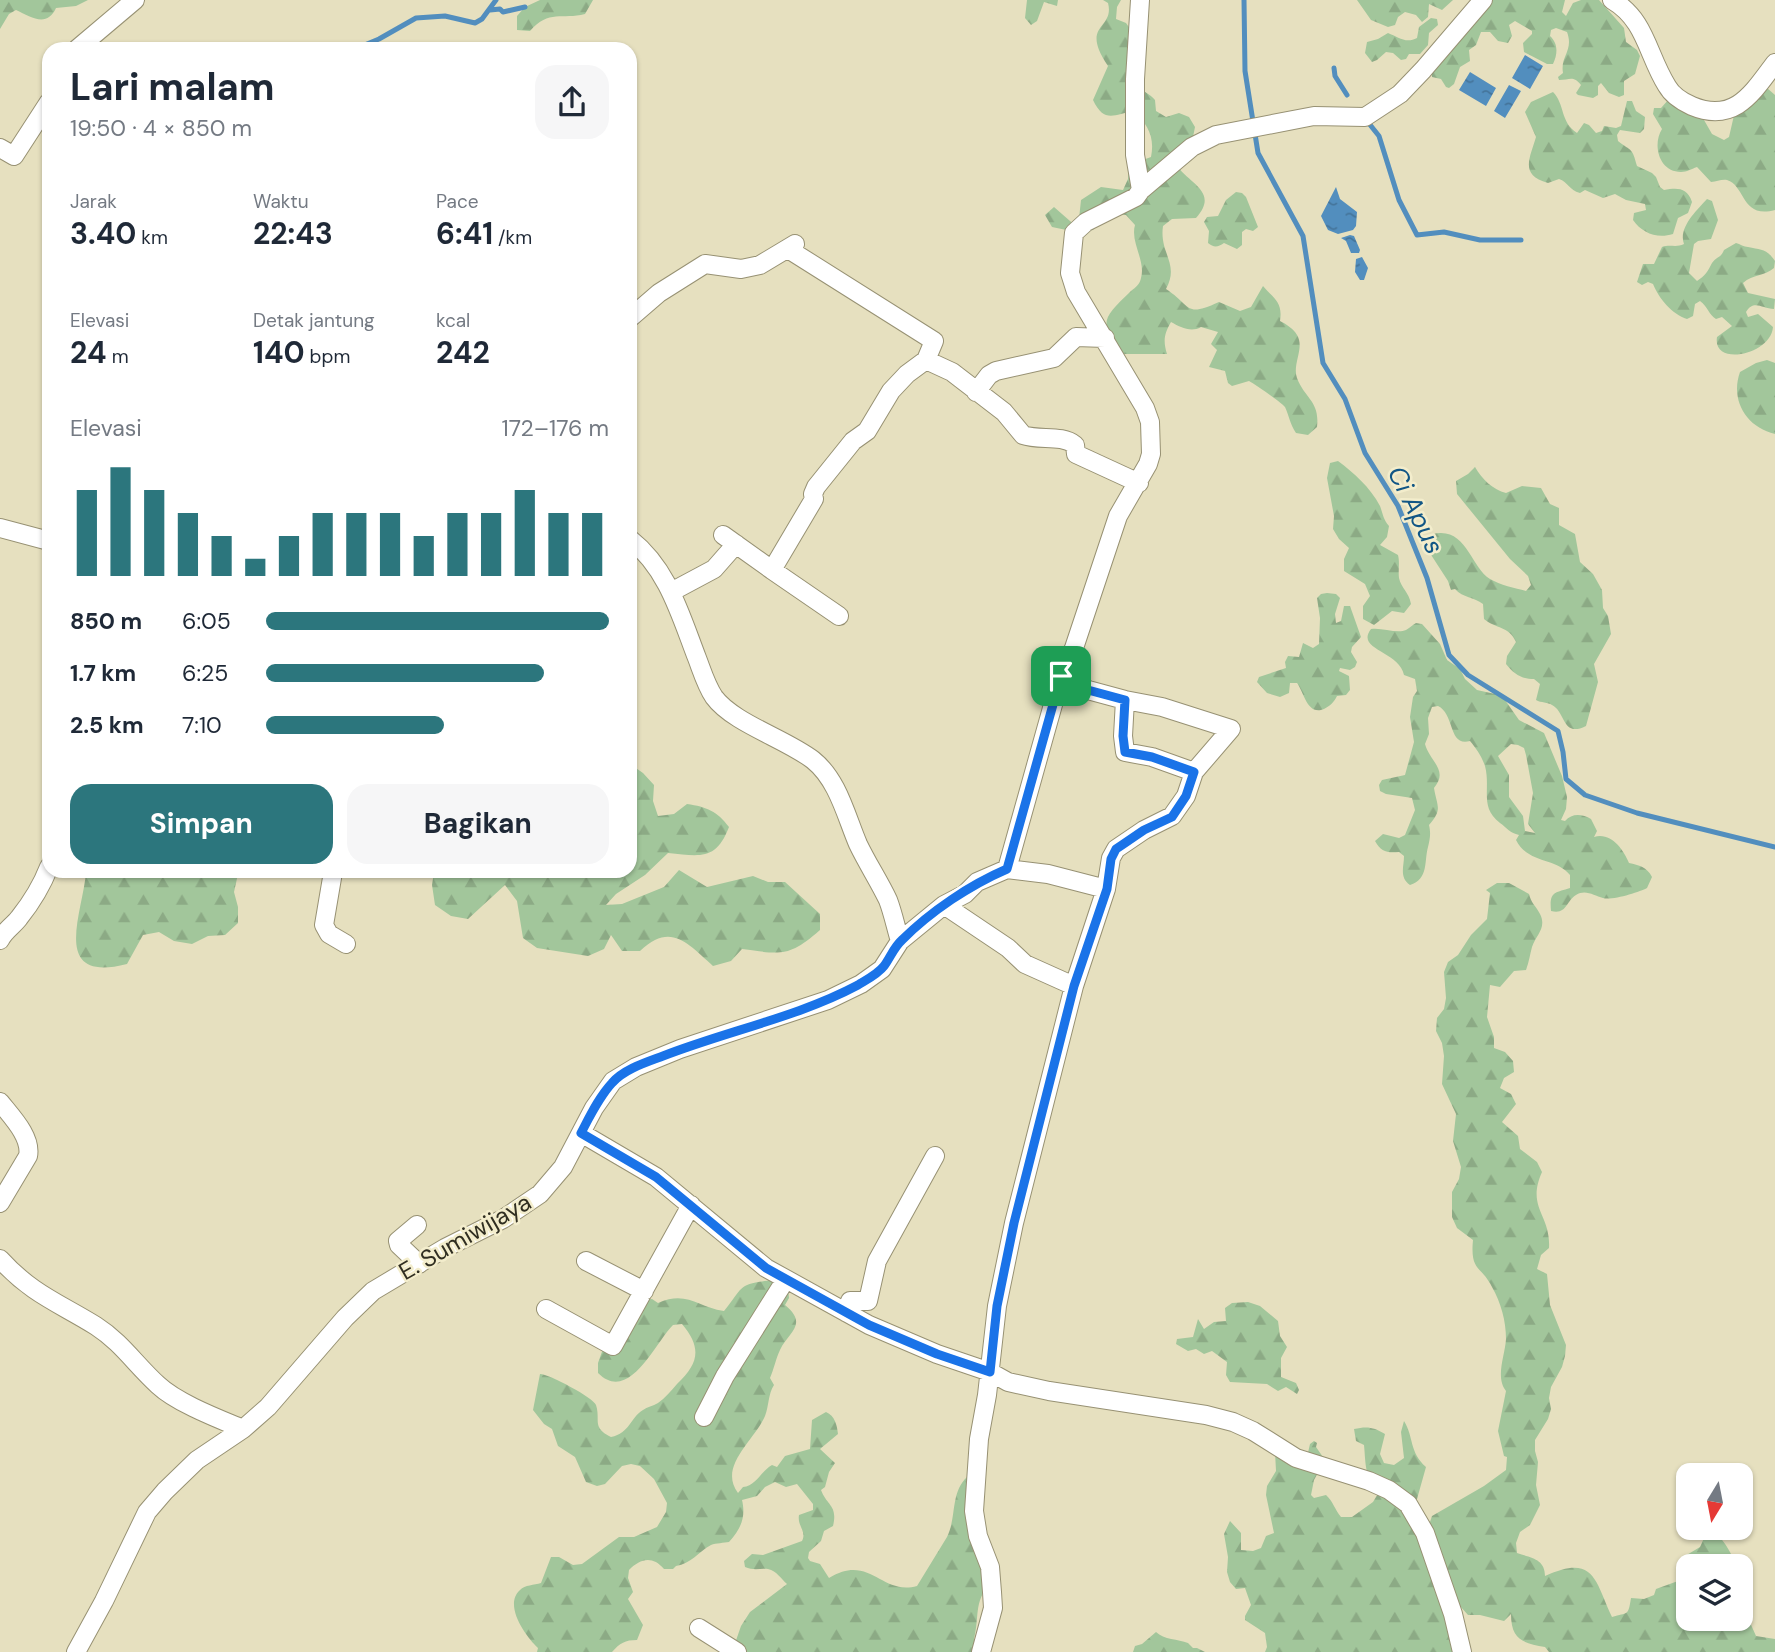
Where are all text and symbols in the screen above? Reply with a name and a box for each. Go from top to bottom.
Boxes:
text: Lari malam [70,62,275,112]
button: share [535,65,609,139]
text: 19:50 · 4 × 850 m [70,113,252,143]
text: Jarak [70,189,117,214]
text: Waktu [253,189,309,214]
text: Pace [436,189,479,214]
text: 3.40 [70,214,136,253]
text: 22:43 [253,214,333,253]
text: 6:41 [436,214,493,253]
text: km [136,225,168,250]
text: /km [493,225,532,250]
text: Elevasi [70,308,129,333]
text: Detak jantung [253,308,375,333]
text: kcal [436,308,470,333]
text: 24 [70,333,107,372]
text: 140 [253,333,305,372]
text: 242 [436,333,490,372]
text: m [107,344,129,369]
text: bpm [305,344,350,369]
text: Elevasi [70,413,142,443]
text: 172–176 m [502,413,609,443]
water label: Ci Apus [1380,460,1452,560]
text: 850 m [70,606,142,636]
text: 6:05 [182,606,231,636]
pin [1031,646,1091,706]
icon: arrive [1042,657,1080,695]
text: 1.7 km [70,658,136,688]
text: 6:25 [182,658,228,688]
text: 2.5 km [70,710,144,740]
text: 7:10 [182,710,222,740]
button: Simpan [70,784,333,864]
button: Bagikan [347,784,609,864]
street label: E. Sumiwijaya [393,1186,536,1287]
north arrow [1676,1463,1754,1540]
map controls [1676,1463,1753,1631]
button: layers [1676,1554,1753,1631]

